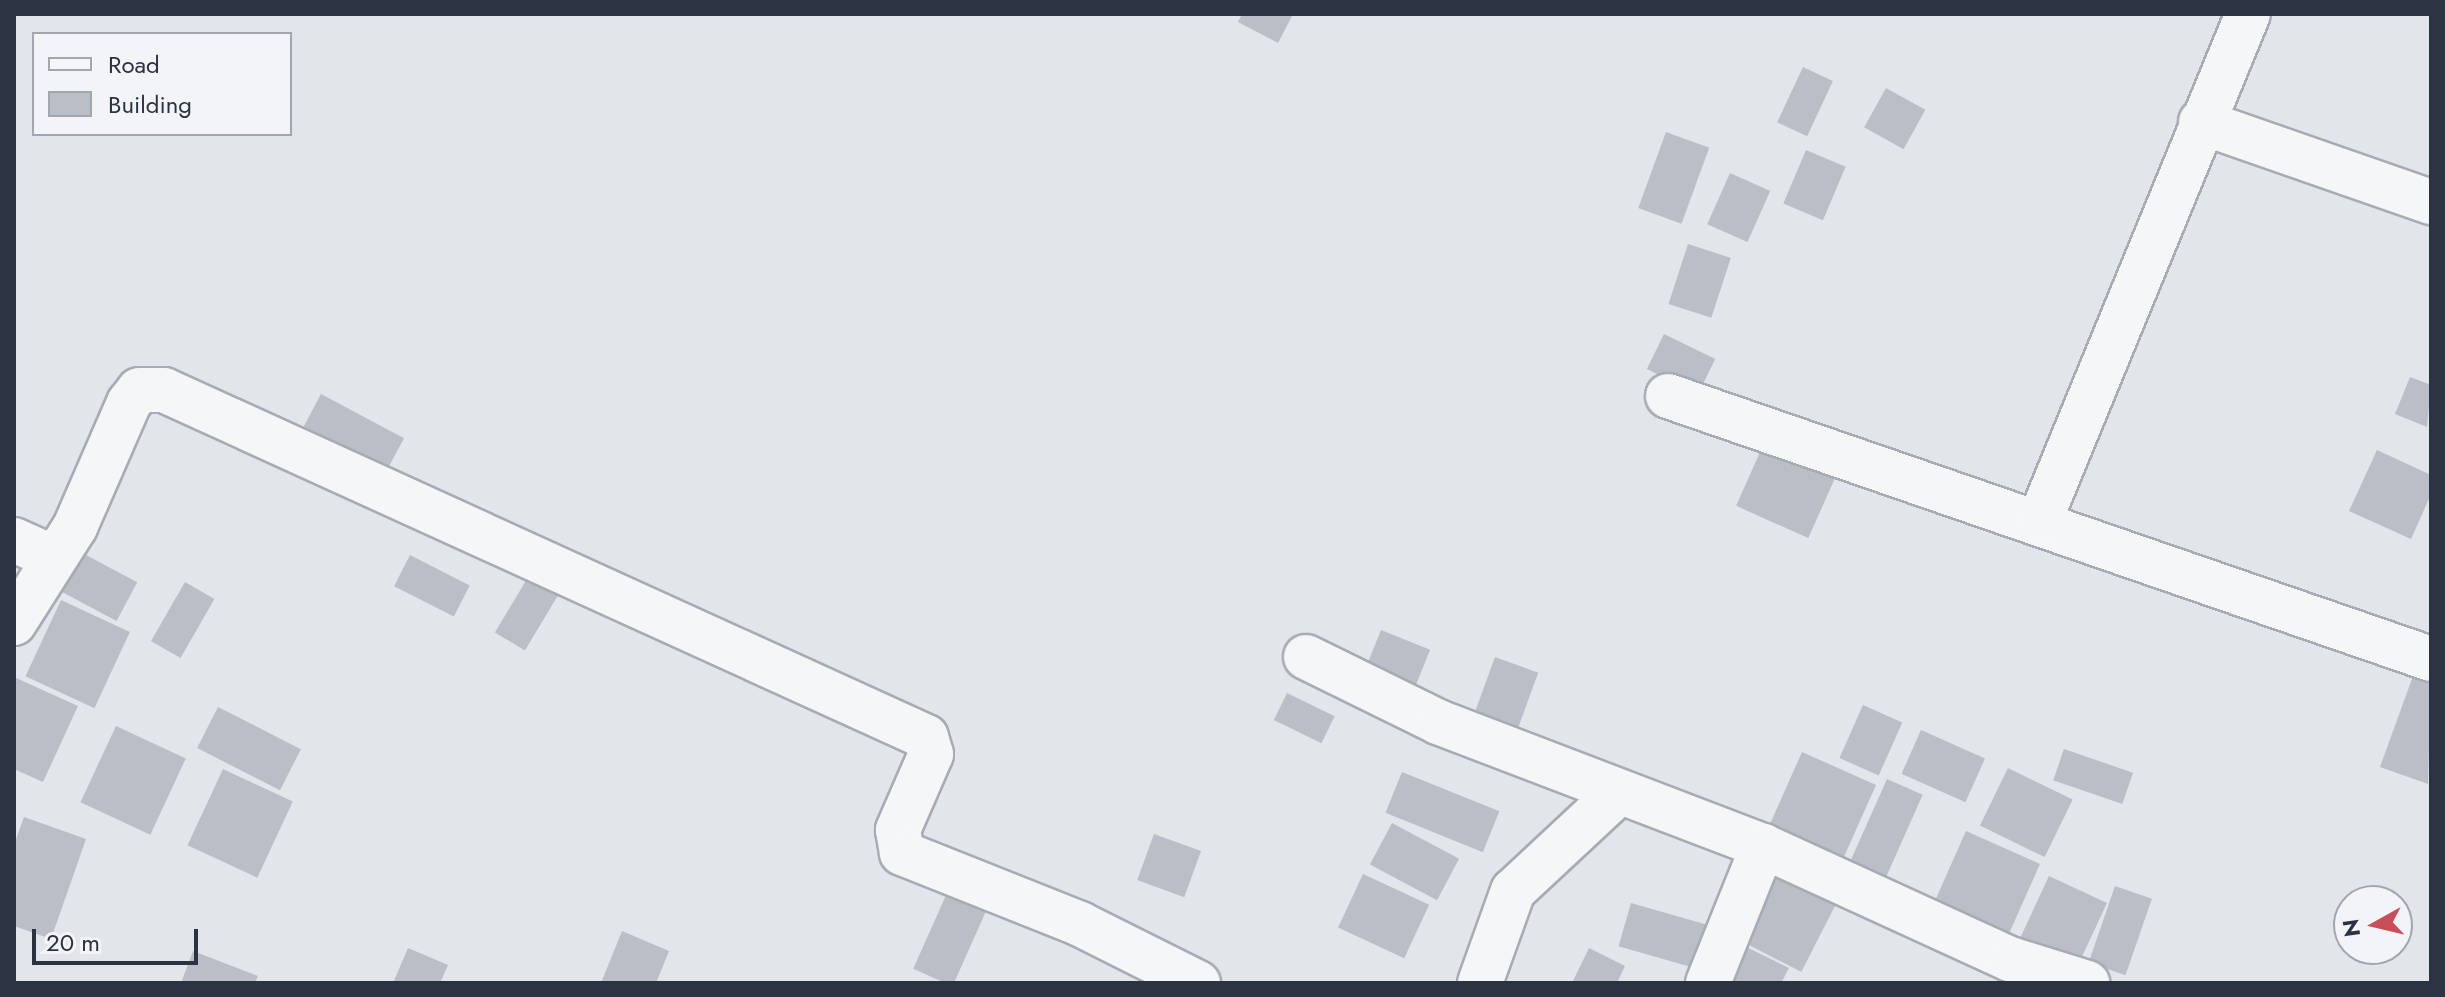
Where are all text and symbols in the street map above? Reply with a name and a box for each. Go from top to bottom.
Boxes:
legend [32,32,292,136]
text: Road [108,47,160,82]
text: Building [108,87,192,122]
north arrow [2333,885,2413,965]
scale bar [36,913,202,963]
text: N [2334,917,2368,939]
text: 20 m [46,925,100,960]

